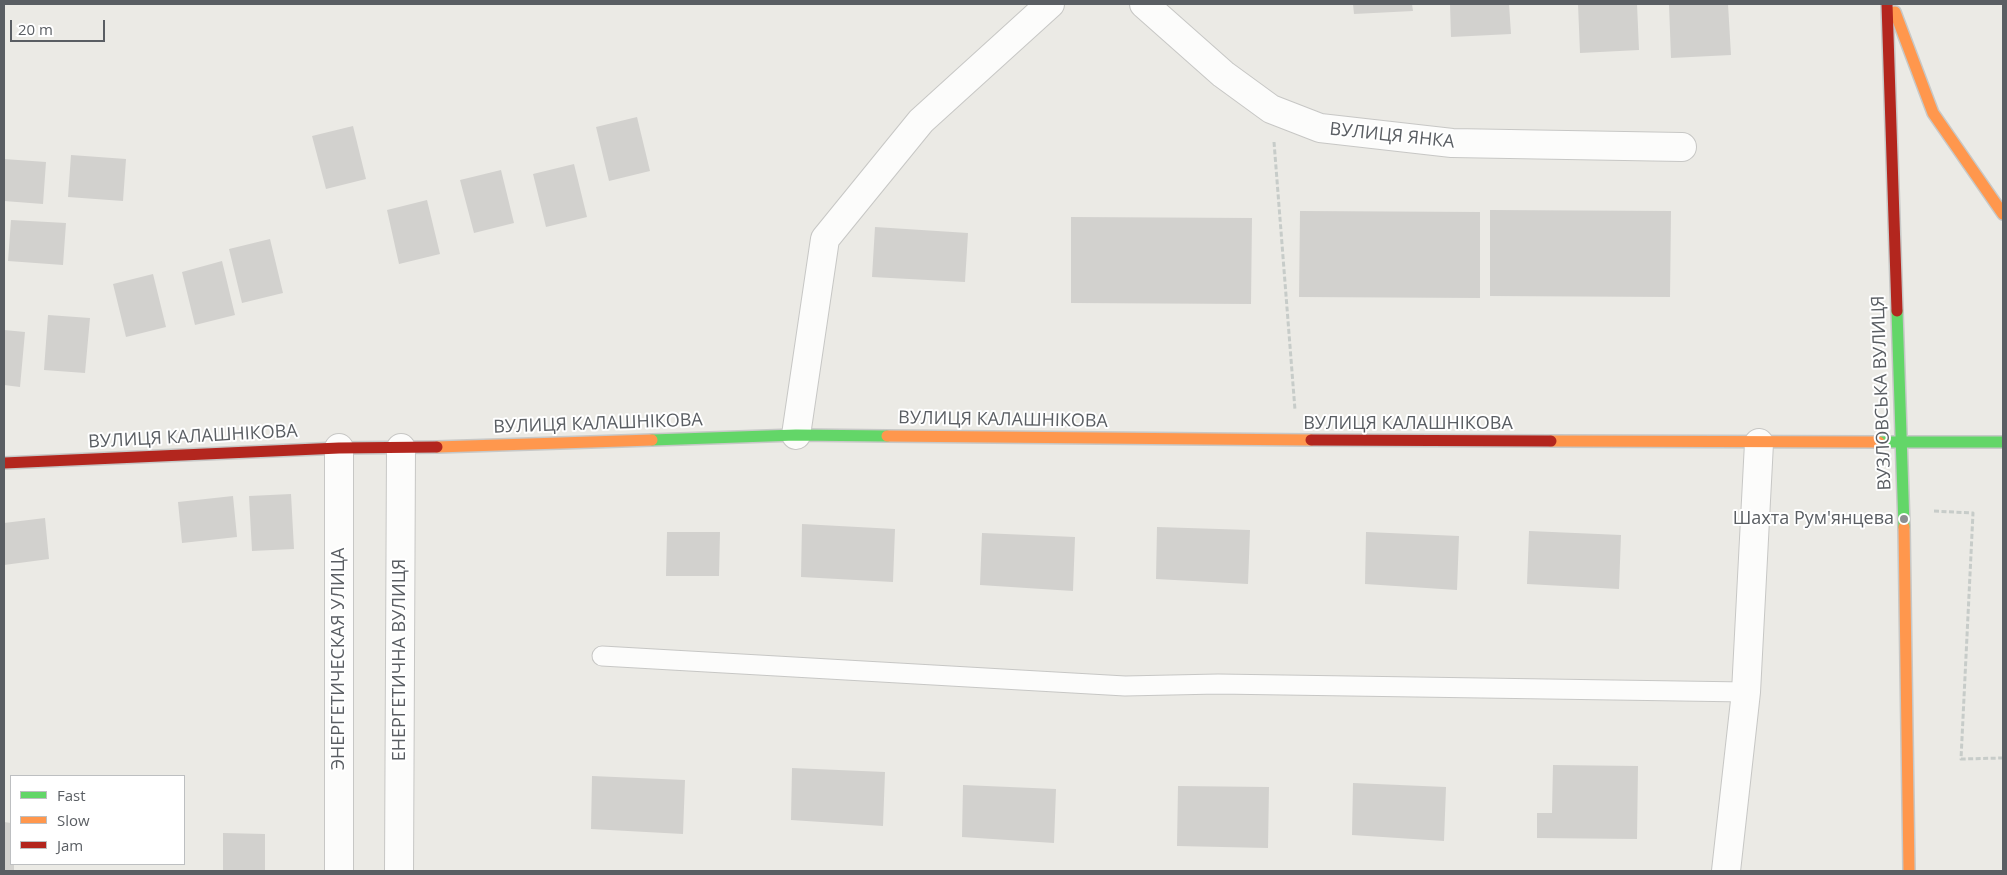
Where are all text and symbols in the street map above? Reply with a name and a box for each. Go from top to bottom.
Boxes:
scale bar [12,10,108,42]
text: 20 m [18,19,53,39]
street label: ВУЛИЦЯ ЯНКА [1329,119,1455,153]
street label: ВУЗЛОВСЬКА ВУЛИЦЯ [1868,295,1896,491]
street label: ВУЛИЦЯ КАЛАШНІКОВА [898,407,1108,433]
street label: ВУЛИЦЯ КАЛАШНІКОВА [493,410,703,438]
street label: ВУЛИЦЯ КАЛАШНІКОВА [1303,413,1513,435]
street label: ВУЛИЦЯ КАЛАШНІКОВА [88,421,298,453]
place label: Шахта Рум'янцева [1733,508,1894,530]
marker: Шахта Рум'янцева [1898,513,1910,525]
street label: ЭНЕРГЕТИЧЕСКАЯ УЛИЦА [328,548,350,770]
street label: ЕНЕРГЕТИЧНА ВУЛИЦЯ [389,559,411,761]
legend [10,775,185,865]
text: Fast [57,785,86,805]
text: Slow [57,810,90,830]
text: Jam [57,835,83,855]

